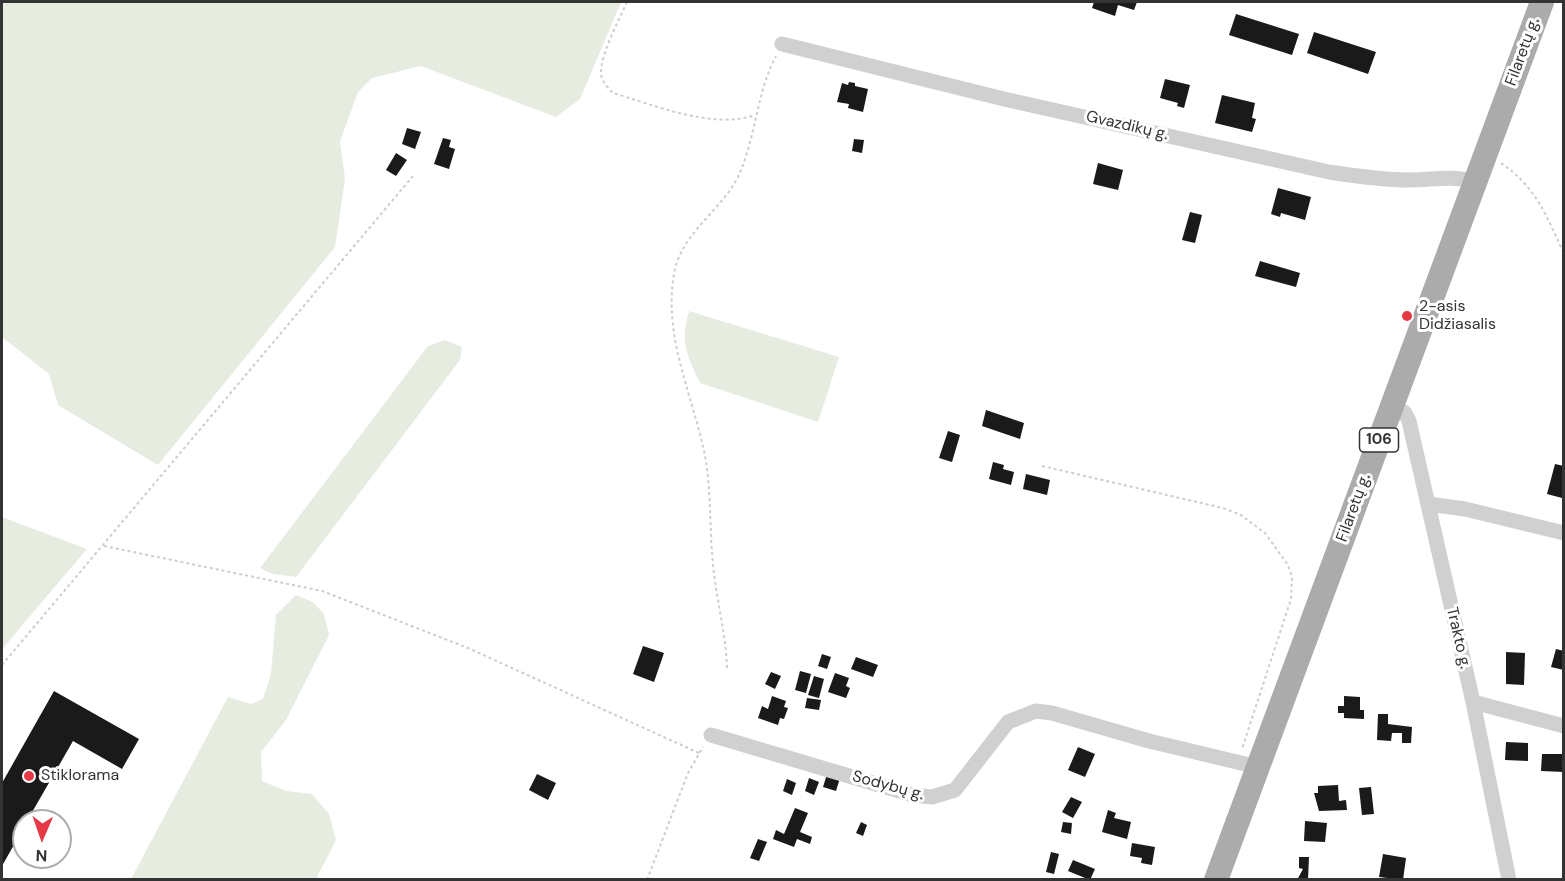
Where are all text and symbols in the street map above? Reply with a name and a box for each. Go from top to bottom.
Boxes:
street label: Filaretų g. [1502,15,1544,89]
street label: Gvazdikų g. [1084,107,1170,145]
place label: 2-asis Didžiasalis [1419,297,1496,335]
marker: 2-asis Didžiasalis [1400,309,1414,323]
road number: 106 [1360,428,1398,452]
street label: Filaretų g. [1333,471,1375,545]
street label: Trakto g. [1442,605,1474,671]
place label: Stiklorama [41,766,119,786]
street label: Sodybų g. [850,767,926,805]
marker: Stiklorama [22,769,36,783]
north arrow [12,809,72,869]
text: N [35,845,48,866]

